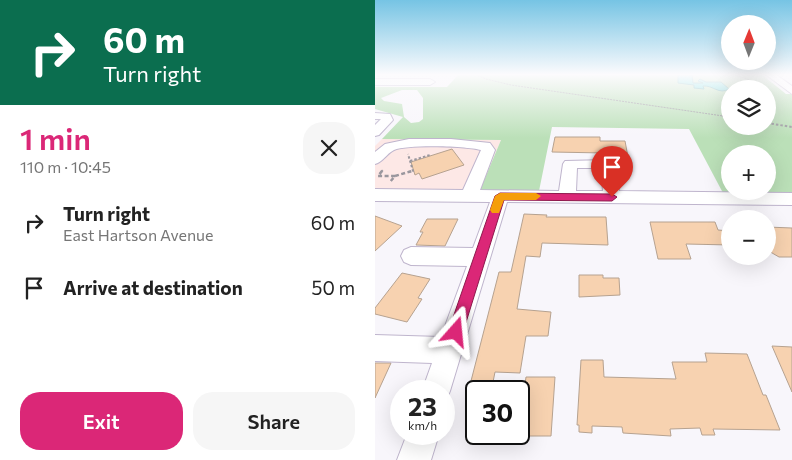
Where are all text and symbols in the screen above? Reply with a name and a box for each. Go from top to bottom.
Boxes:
north arrow [721,15,776,70]
map controls [721,15,776,265]
text: 60 m [103,17,185,60]
icon: right [20,20,85,85]
text: Turn right [103,60,201,87]
button: layers [721,80,776,135]
text: 1 min [20,119,91,156]
button: close [303,122,355,174]
button: + [721,145,776,200]
pin [591,146,633,197]
icon: arrive [598,153,626,181]
text: 110 m · 10:45 [20,157,111,176]
text: Turn right [63,202,150,225]
icon: right [20,209,48,237]
button: − [721,210,776,265]
text: 60 m [311,211,355,234]
text: East Hartson Avenue [63,225,213,244]
icon: arrive [20,274,48,302]
text: Arrive at destination [63,276,243,299]
text: 50 m [311,276,355,299]
position arrow [429,305,481,357]
speed limit sign: 30 [465,380,530,445]
text: 23 [408,391,437,421]
button: Exit [20,392,183,450]
button: Share [193,392,355,450]
text: km/h [408,418,437,432]

